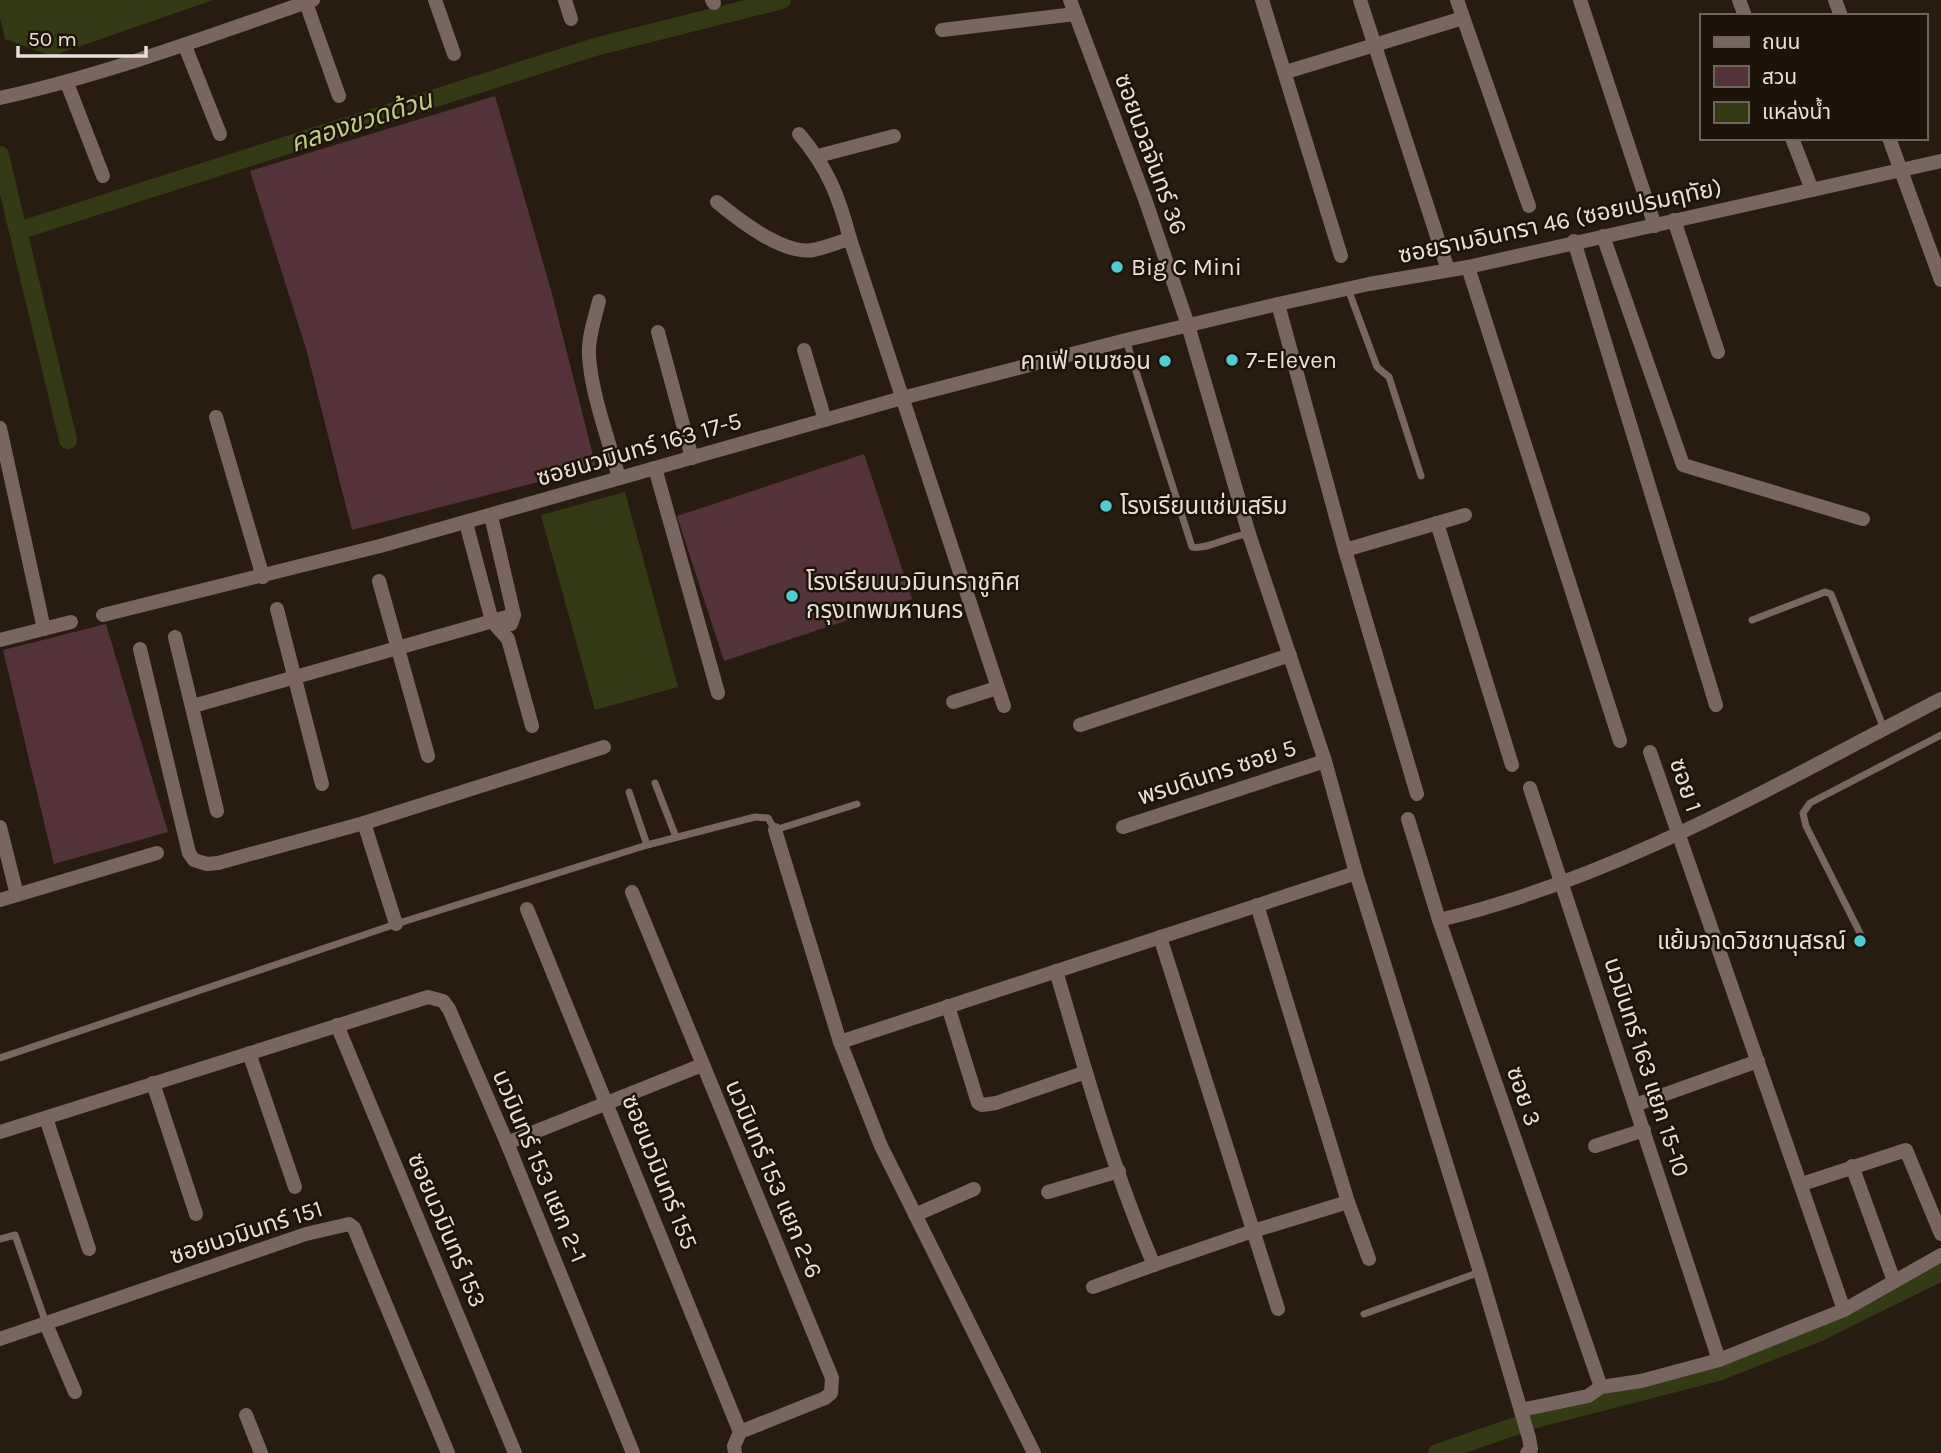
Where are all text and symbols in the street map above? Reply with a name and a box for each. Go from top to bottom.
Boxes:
scale bar [18,14,145,58]
legend [1700,14,1927,140]
text: 50 m [28,27,77,51]
text: ถนน [1762,30,1800,54]
text: สวน [1762,65,1797,89]
street label: ซอยนวลจันทร์ 36 [1109,70,1193,238]
water label: คลองขวดด้วน [286,83,438,159]
text: แหล่งน้ำ [1762,97,1831,124]
street label: ซอยรามอินทรา 46 (ซอยเปรมฤทัย) [1396,173,1724,269]
place label: Big C Mini [1131,253,1242,281]
marker: Big C Mini [1109,259,1125,275]
place label: 7-Eleven [1246,346,1337,374]
place label: คาเฟ่ อเมซอน [1020,347,1151,375]
marker: 7-Eleven [1224,352,1240,368]
marker: คาเฟ่ อเมซอน [1157,353,1173,369]
street label: ซอยนวมินทร์ 163 17-5 [533,406,745,492]
place label: โรงเรียนแช่มเสริม [1120,492,1288,520]
marker: โรงเรียนแช่มเสริม [1098,498,1114,514]
place label: โรงเรียนนวมินทราชูทิศ กรุงเทพมหานคร [806,568,1020,625]
marker: โรงเรียนนวมินทราชูทิศ กรุงเทพมหานคร [784,588,800,604]
street label: พรบดินทร ซอย 5 [1134,733,1300,811]
street label: ซอย 1 [1664,754,1708,816]
place label: แย้มจาดวิชชานุสรณ์ [1657,927,1846,956]
marker: แย้มจาดวิชชานุสรณ์ [1852,933,1868,949]
street label: นวมินทร์ 163 แยก 15-10 [1598,954,1696,1180]
street label: ซอย 3 [1501,1062,1547,1130]
street label: นวมินทร์ 153 แยก 2-1 [487,1065,593,1267]
street label: นวมินทร์ 153 แยก 2-6 [720,1076,828,1282]
street label: ซอยนวมินทร์ 155 [616,1091,704,1253]
street label: ซอยนวมินทร์ 153 [402,1149,492,1311]
street label: ซอยนวมินทร์ 151 [166,1194,326,1270]

